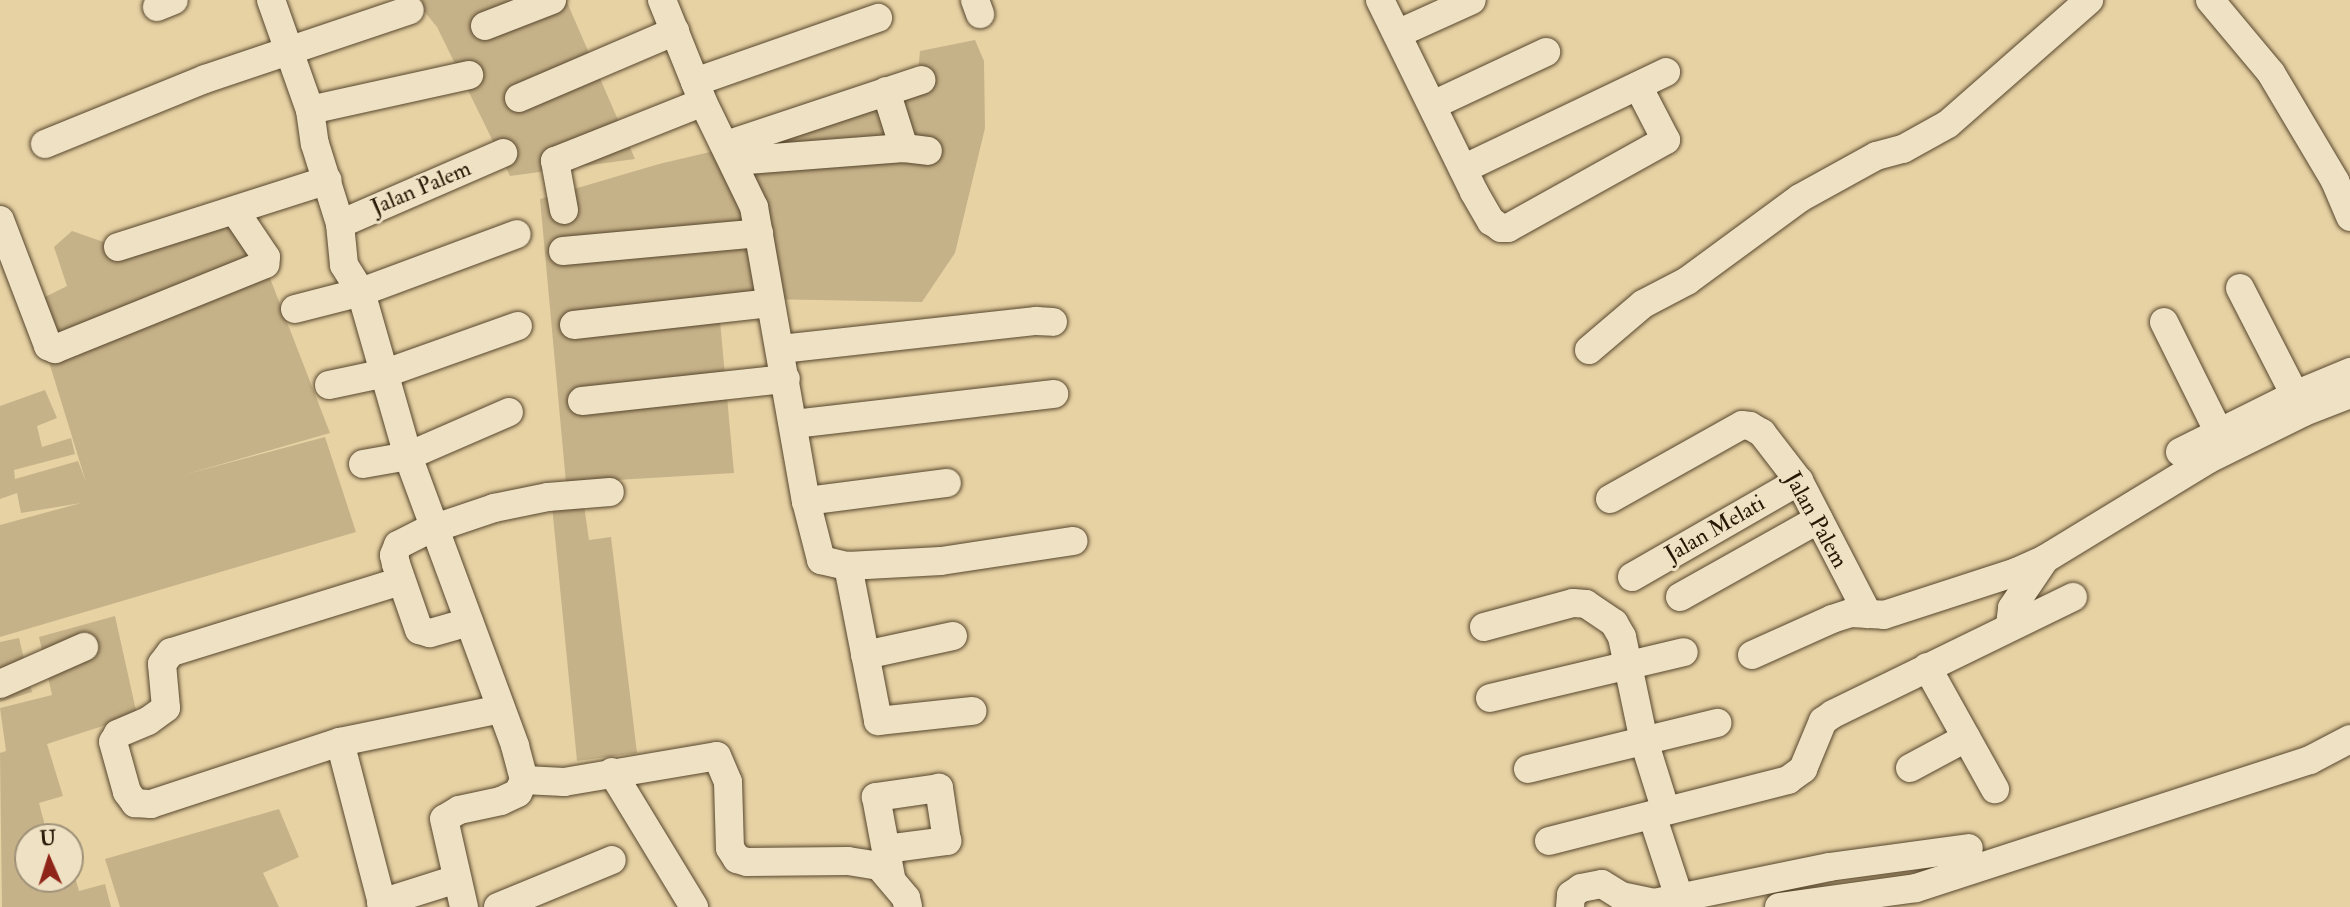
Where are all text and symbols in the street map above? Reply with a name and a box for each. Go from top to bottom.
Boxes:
street label: Jalan Palem [367,155,475,221]
street label: Jalan Palem [1778,467,1854,573]
street label: Jalan Melati [1660,489,1770,569]
north arrow [14,823,84,893]
text: U [39,827,57,851]

